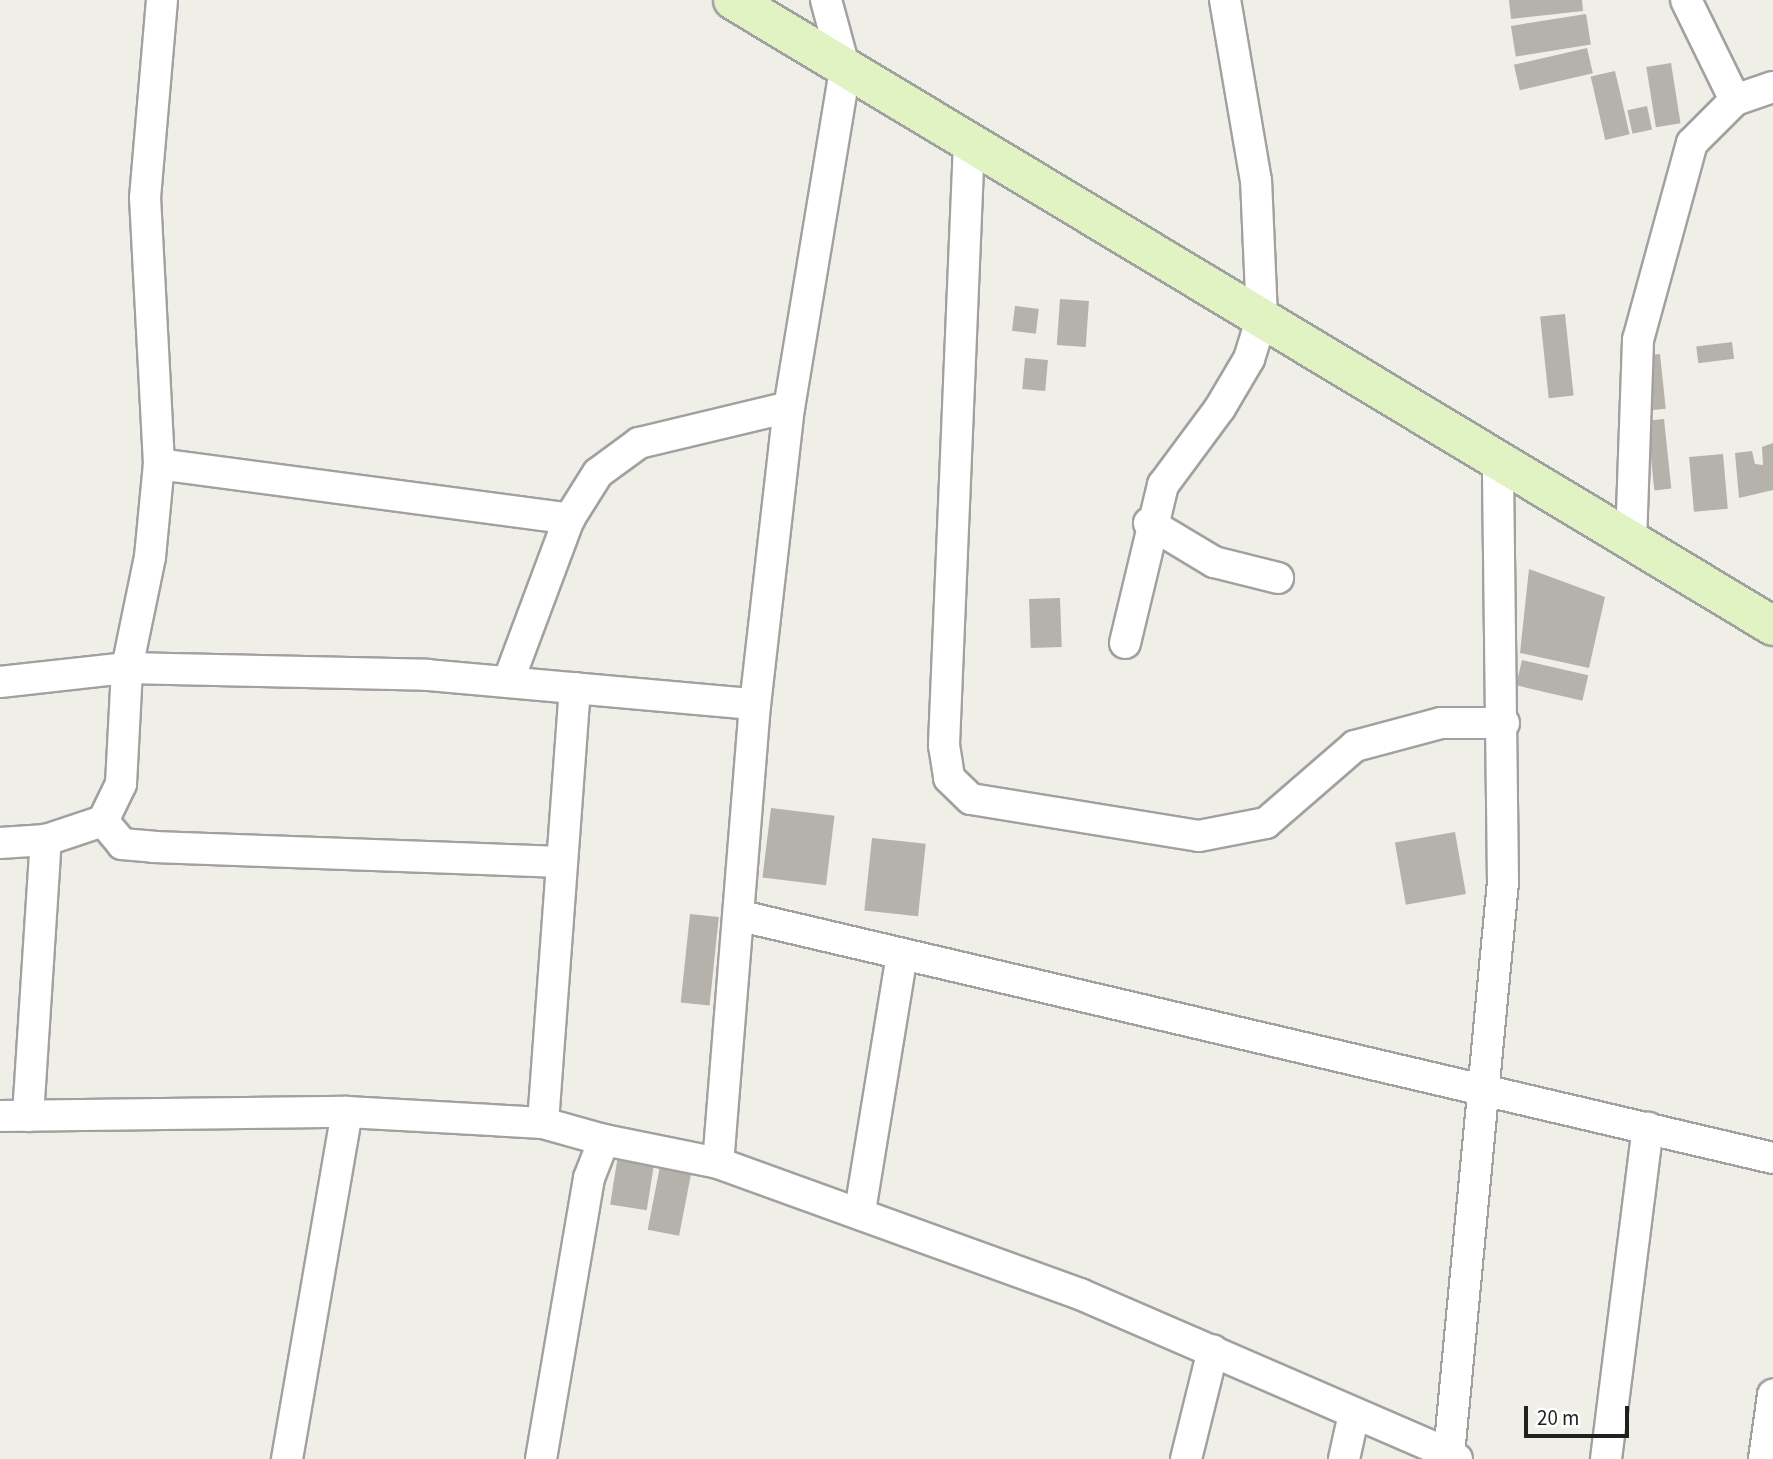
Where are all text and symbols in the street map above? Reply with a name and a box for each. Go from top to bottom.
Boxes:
scale bar [1528,1392,1633,1436]
text: 20 m [1537,1403,1579,1433]

